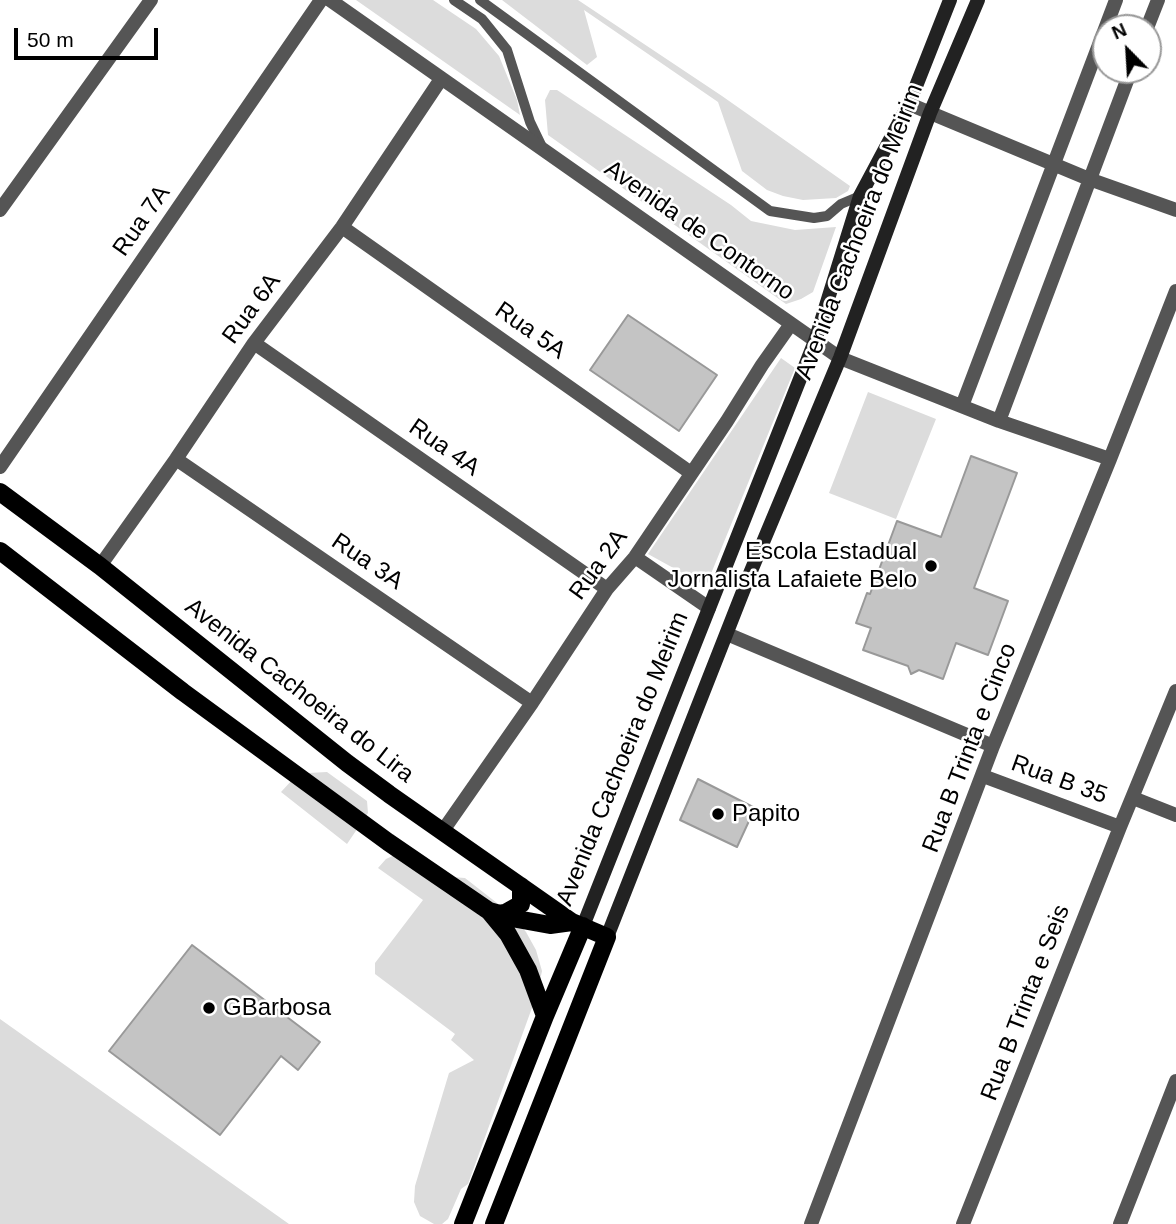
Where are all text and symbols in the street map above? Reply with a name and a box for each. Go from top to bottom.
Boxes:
scale bar [18,14,161,58]
north arrow [1092,14,1162,84]
text: N [1109,19,1130,44]
text: 50 m [27,28,74,51]
street label: Avenida Cachoeira do Meirim [790,80,930,384]
street label: Avenida de Contorno [599,155,799,307]
street label: Rua 7A [107,180,177,262]
street label: Rua 6A [217,268,287,350]
street label: Rua 5A [489,296,571,366]
street label: Rua 4A [403,413,485,483]
street label: Rua 2A [564,524,634,606]
street label: Rua 3A [326,528,408,596]
place label: Escola Estadual Jornalista Lafaiete Belo [668,538,917,594]
marker: Escola Estadual Jornalista Lafaiete Belo [923,558,939,574]
street label: Avenida Cachoeira do Lira [179,593,419,789]
street label: Avenida Cachoeira do Meirim [551,608,695,910]
street label: Rua B Trinta e Cinco [917,639,1023,857]
street label: Rua B 35 [1007,749,1111,811]
place label: Papito [732,800,800,828]
marker: Papito [710,806,726,822]
street label: Rua B Trinta e Seis [975,901,1077,1105]
place label: GBarbosa [223,994,331,1022]
marker: GBarbosa [201,1000,217,1016]

